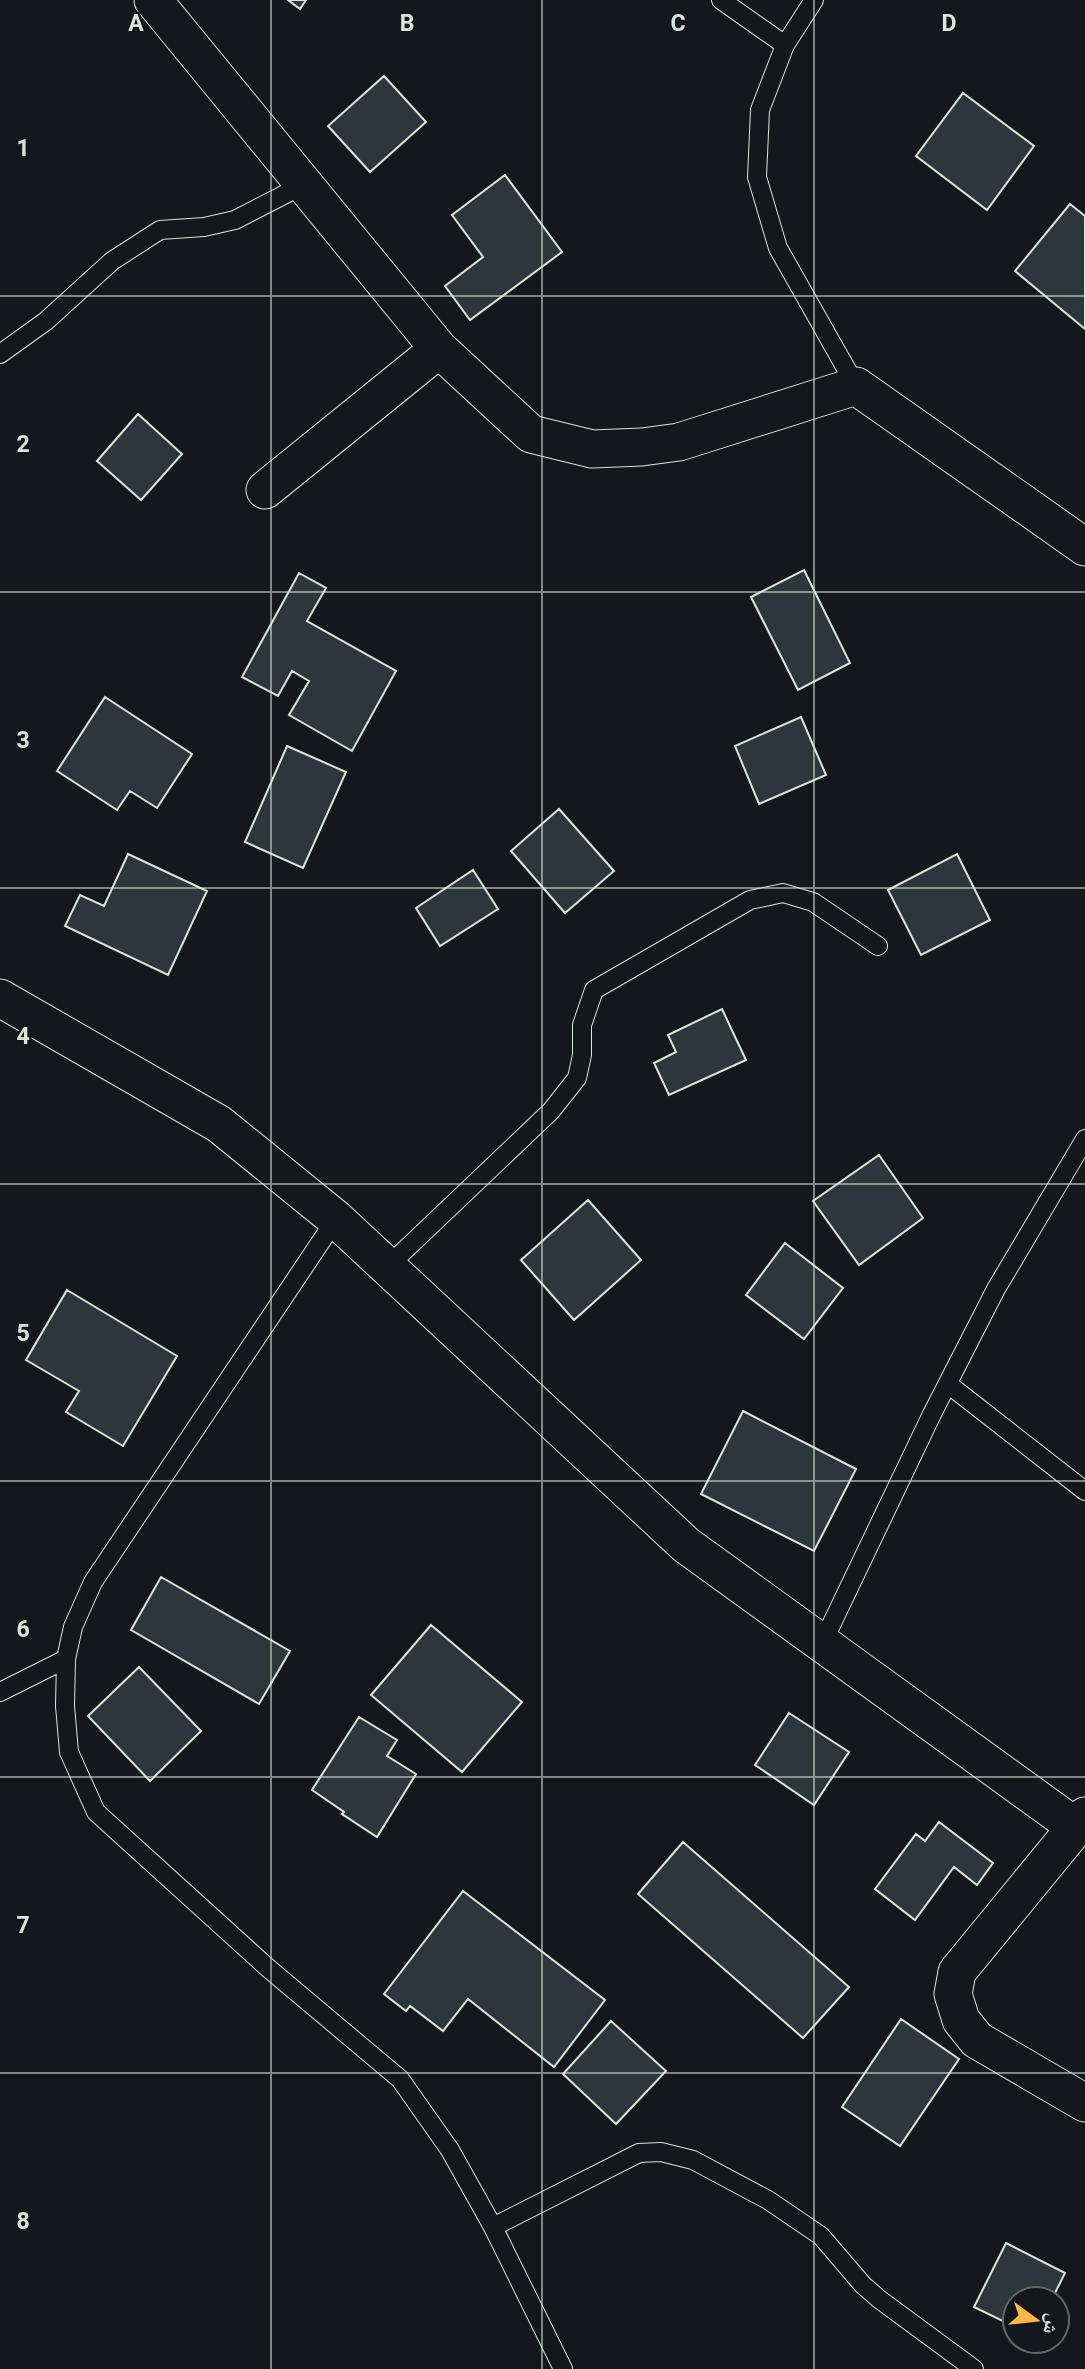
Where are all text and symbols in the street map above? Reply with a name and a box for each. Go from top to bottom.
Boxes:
text: A [128,10,144,37]
text: B [400,10,414,37]
text: C [670,10,686,37]
text: D [942,10,956,37]
text: 1 [16,135,30,162]
text: 2 [16,431,30,458]
text: 3 [16,727,30,754]
text: 4 [16,1023,30,1050]
text: 5 [16,1320,30,1347]
text: 6 [16,1616,30,1643]
text: 7 [16,1912,30,1939]
text: 8 [16,2208,30,2235]
north arrow [1001,2285,1071,2355]
text: ش [1038,2312,1066,2337]

